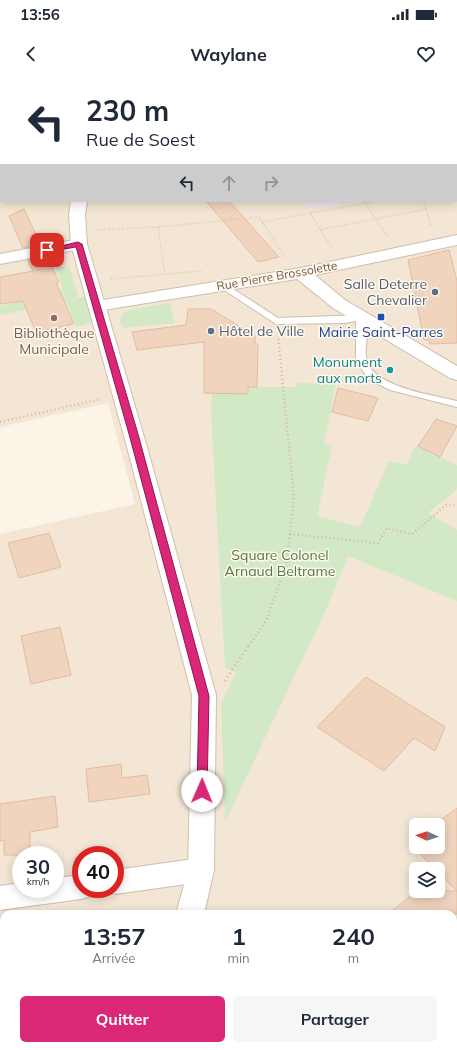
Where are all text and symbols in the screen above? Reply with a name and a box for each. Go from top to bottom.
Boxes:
text: 13:56 [20,5,60,24]
icon: back [20,43,42,65]
text: Waylane [190,43,267,66]
icon: heart [415,43,437,65]
text: 230 m [86,93,169,128]
icon: left [20,96,72,148]
text: Rue de Soest [86,128,195,151]
icon: left [176,172,198,194]
icon: ahead [218,172,240,194]
icon: right [260,172,282,194]
pin [30,233,64,267]
icon: arrive [36,239,58,261]
street label: Rue Pierre Brossolette [215,257,339,294]
place label: Salle Deterre Chevalier [344,275,428,309]
marker: Salle Deterre Chevalier [430,287,440,297]
marker: Mairie Saint-Parres [376,312,386,322]
marker: Bibliothèque Municipale [49,313,59,323]
place label: Hôtel de Ville [219,322,304,340]
place label: Mairie Saint-Parres [319,323,443,341]
place label: Bibliothèque Municipale [14,324,94,358]
marker: Hôtel de Ville [206,326,216,336]
place label: Monument aux morts [313,353,382,387]
marker: Monument aux morts [385,365,395,375]
park label: Square Colonel Arnaud Beltrame [225,546,335,580]
position arrow [181,770,223,812]
north arrow [409,818,445,854]
map controls [409,818,445,898]
speed limit sign: 40 [72,846,124,898]
text: 30 [26,854,50,879]
button: layers [409,862,445,898]
text: km/h [27,875,49,888]
text: 13:57 [82,921,146,951]
text: 1 [231,921,246,951]
text: 240 [332,921,375,951]
text: Arrivée [92,950,135,966]
text: min [228,950,250,966]
text: m [348,950,359,966]
button: Quitter [20,996,225,1042]
button: Partager [233,996,437,1042]

